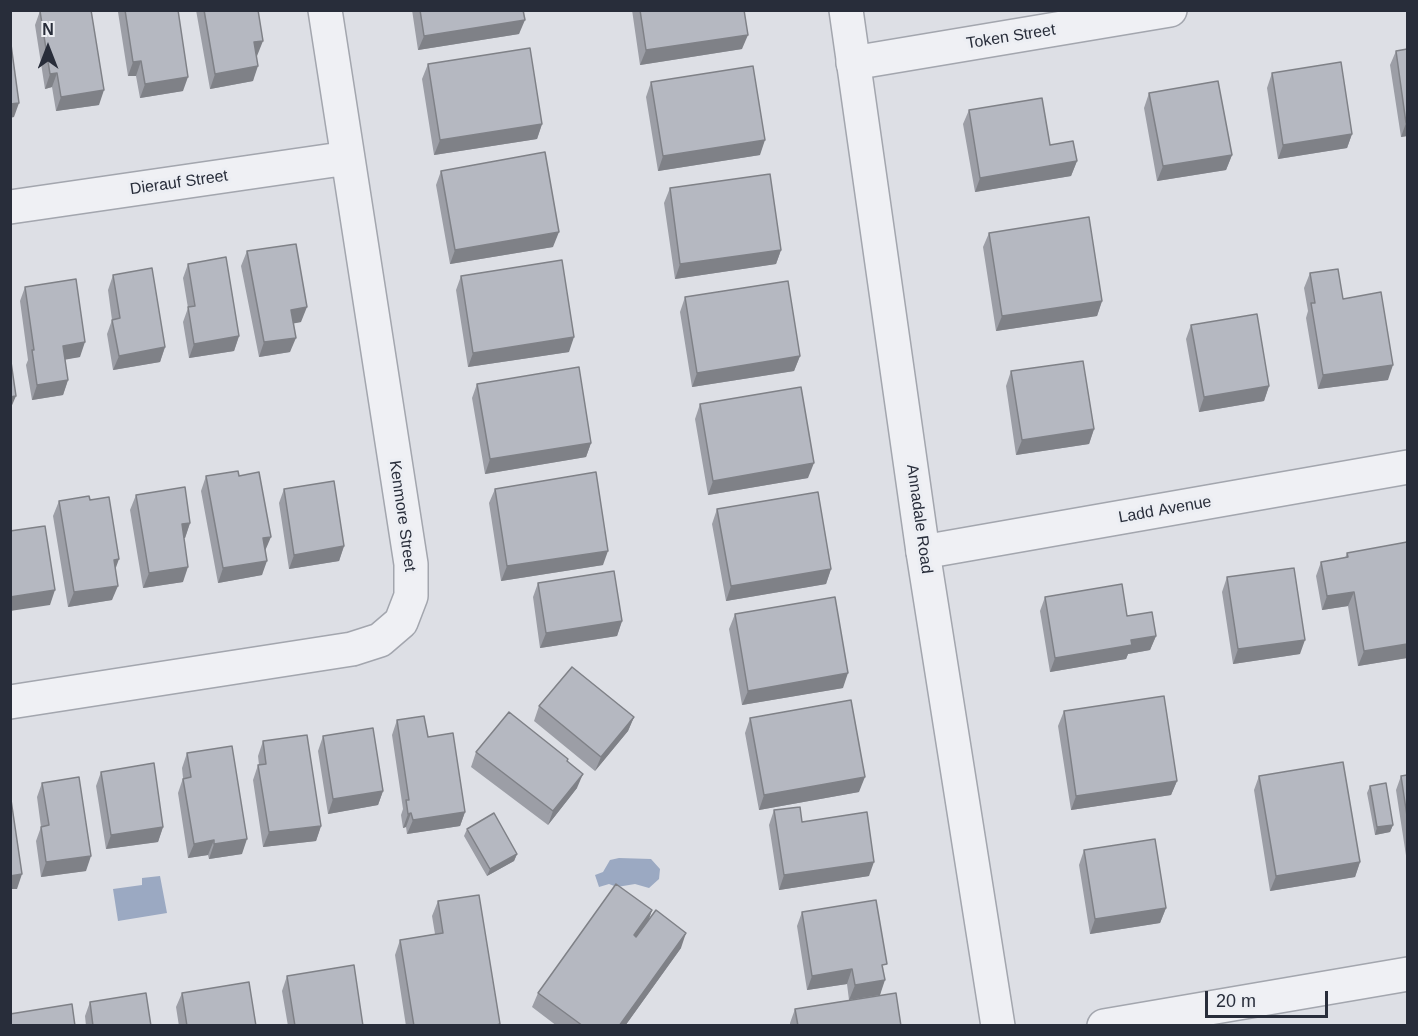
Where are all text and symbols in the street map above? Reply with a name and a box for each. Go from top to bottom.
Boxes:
north arrow [18,18,78,78]
street label: Token Street [965,20,1057,54]
text: N [42,21,54,38]
street label: Dierauf Street [129,167,229,199]
street label: Kenmore Street [385,459,419,573]
street label: Annadale Road [902,463,936,575]
street label: Ladd Avenue [1117,492,1213,528]
scale bar [1208,979,1331,1017]
text: 20 m [1216,991,1256,1011]

